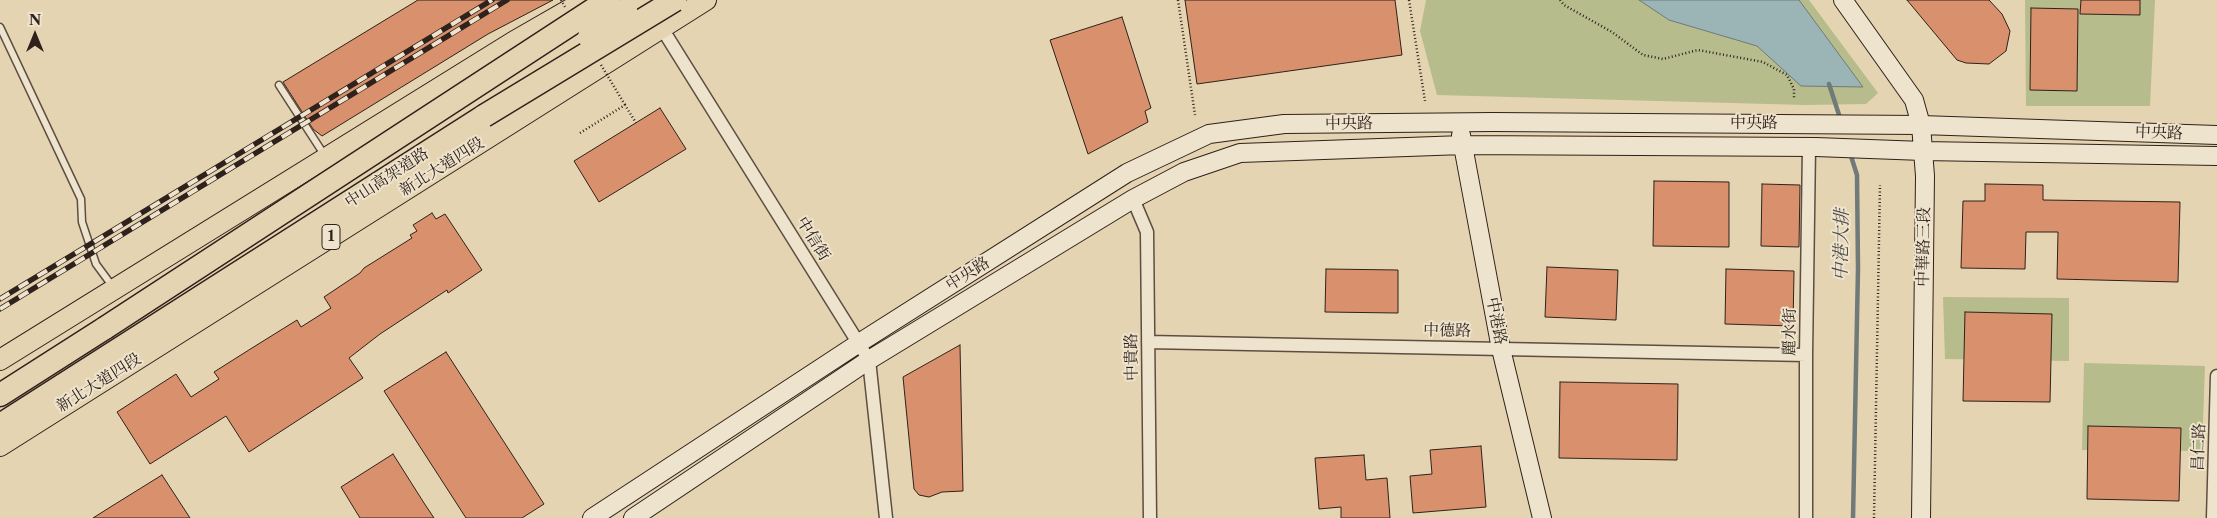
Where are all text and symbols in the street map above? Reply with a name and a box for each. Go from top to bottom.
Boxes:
north arrow [10,10,60,60]
text: N [29,11,41,29]
street label: 中央路 [1730,113,1778,133]
street label: 中央路 [1325,114,1373,134]
street label: 中央路 [2135,123,2183,143]
street label: 新北大道四段 [396,133,488,201]
street label: 中山高架道路 [342,144,432,212]
street label: 中華路三段 [1914,207,1934,287]
water label: 中港大排 [1831,209,1853,281]
street label: 中信街 [792,214,834,264]
road number: 1 [322,224,340,250]
street label: 中央路 [943,253,993,295]
street label: 中港路 [1482,296,1510,346]
street label: 麗水街 [1780,308,1800,356]
street label: 中德路 [1423,321,1471,341]
street label: 中貴路 [1122,333,1142,381]
street label: 新北大道四段 [53,349,145,417]
street label: 昌仁路 [2189,423,2209,471]

